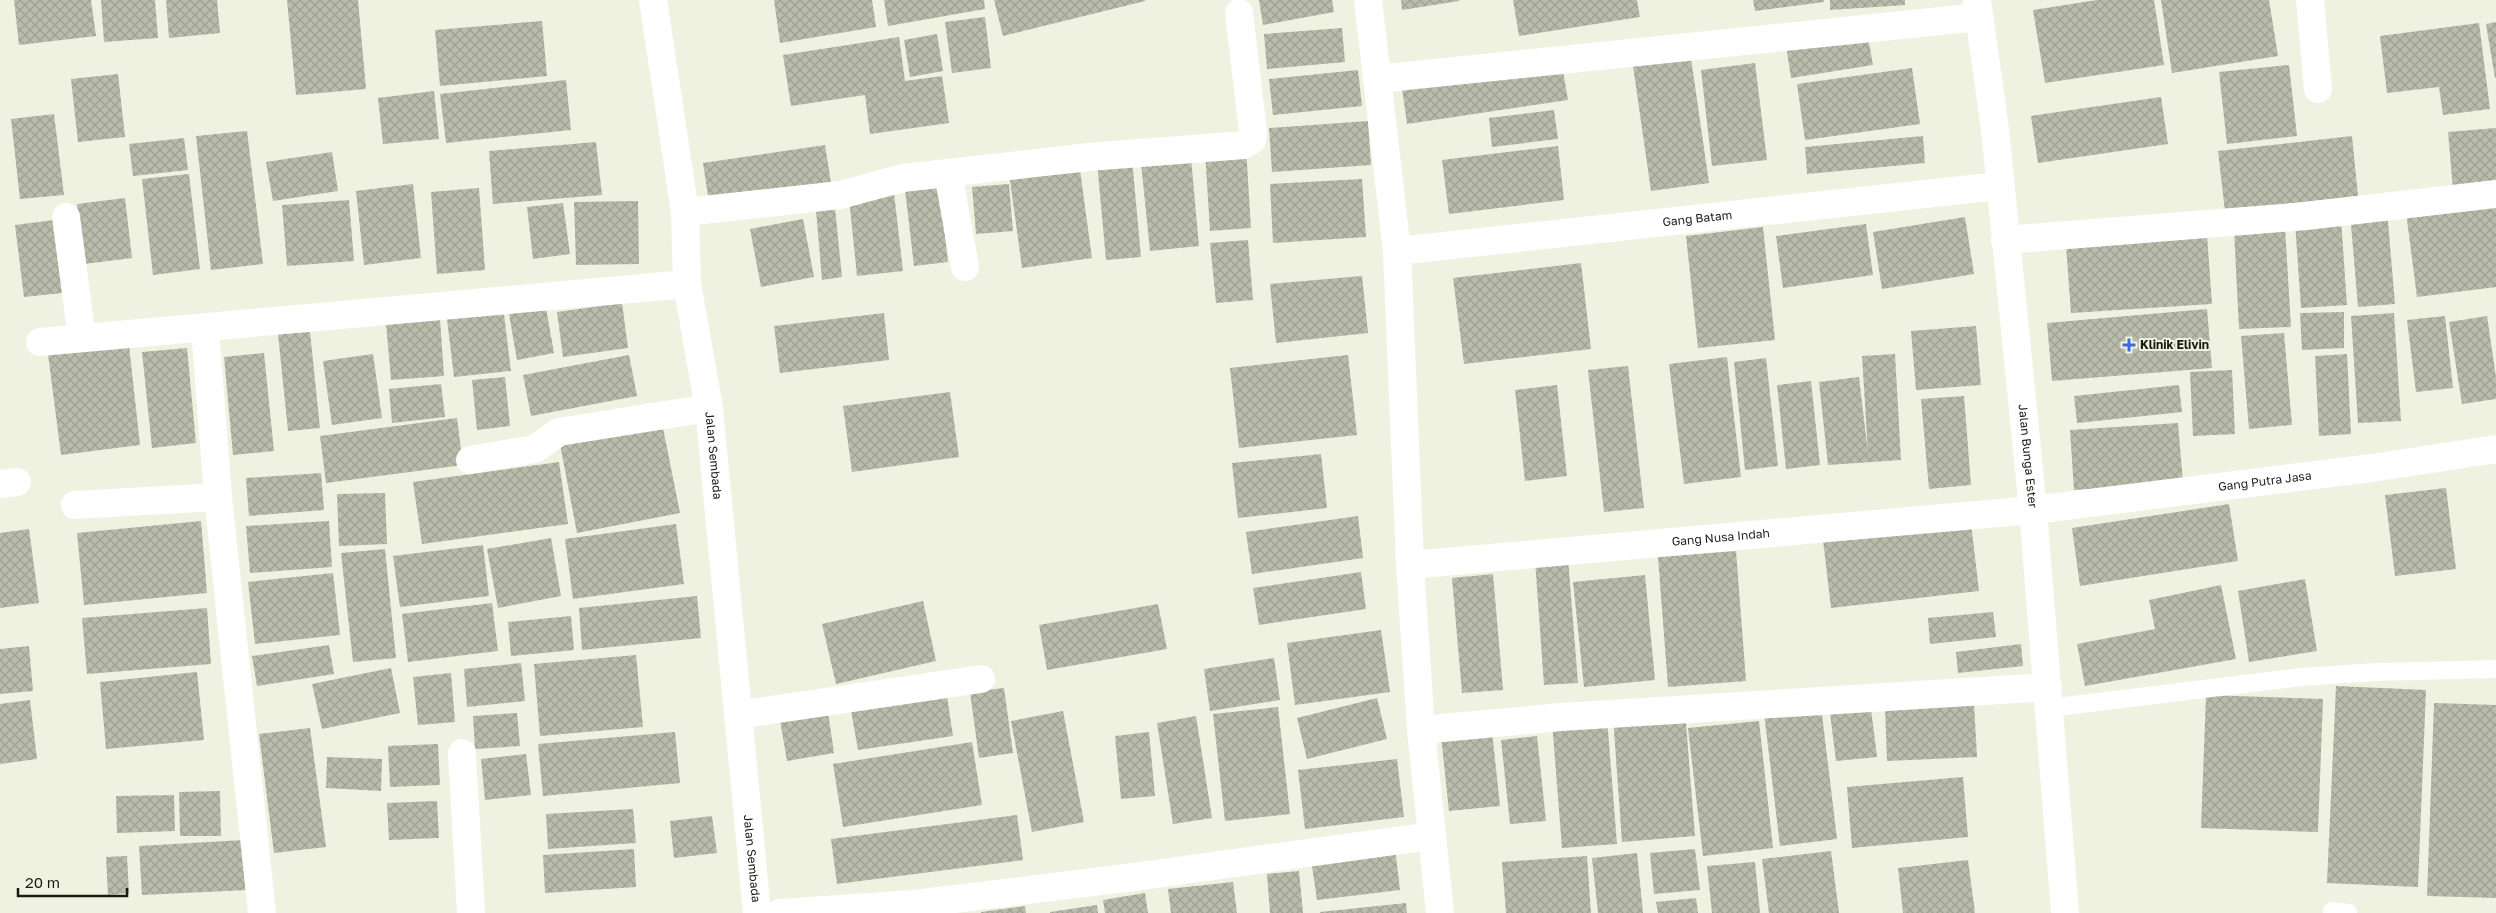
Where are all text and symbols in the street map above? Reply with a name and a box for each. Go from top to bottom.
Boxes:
street label: Gang Batam [1662,207,1733,229]
place label: Klinik Elivin [2140,337,2209,352]
marker: Klinik Elivin [2122,338,2136,352]
street label: Jalan Bunga Ester [2015,403,2041,509]
street label: Jalan Sembada [702,411,726,500]
street label: Gang Putra Jasa [2217,468,2312,494]
street label: Gang Nusa Indah [1671,525,1770,549]
street label: Jalan Sembada [741,814,764,903]
scale bar [18,866,126,898]
text: 20 m [25,873,60,891]

